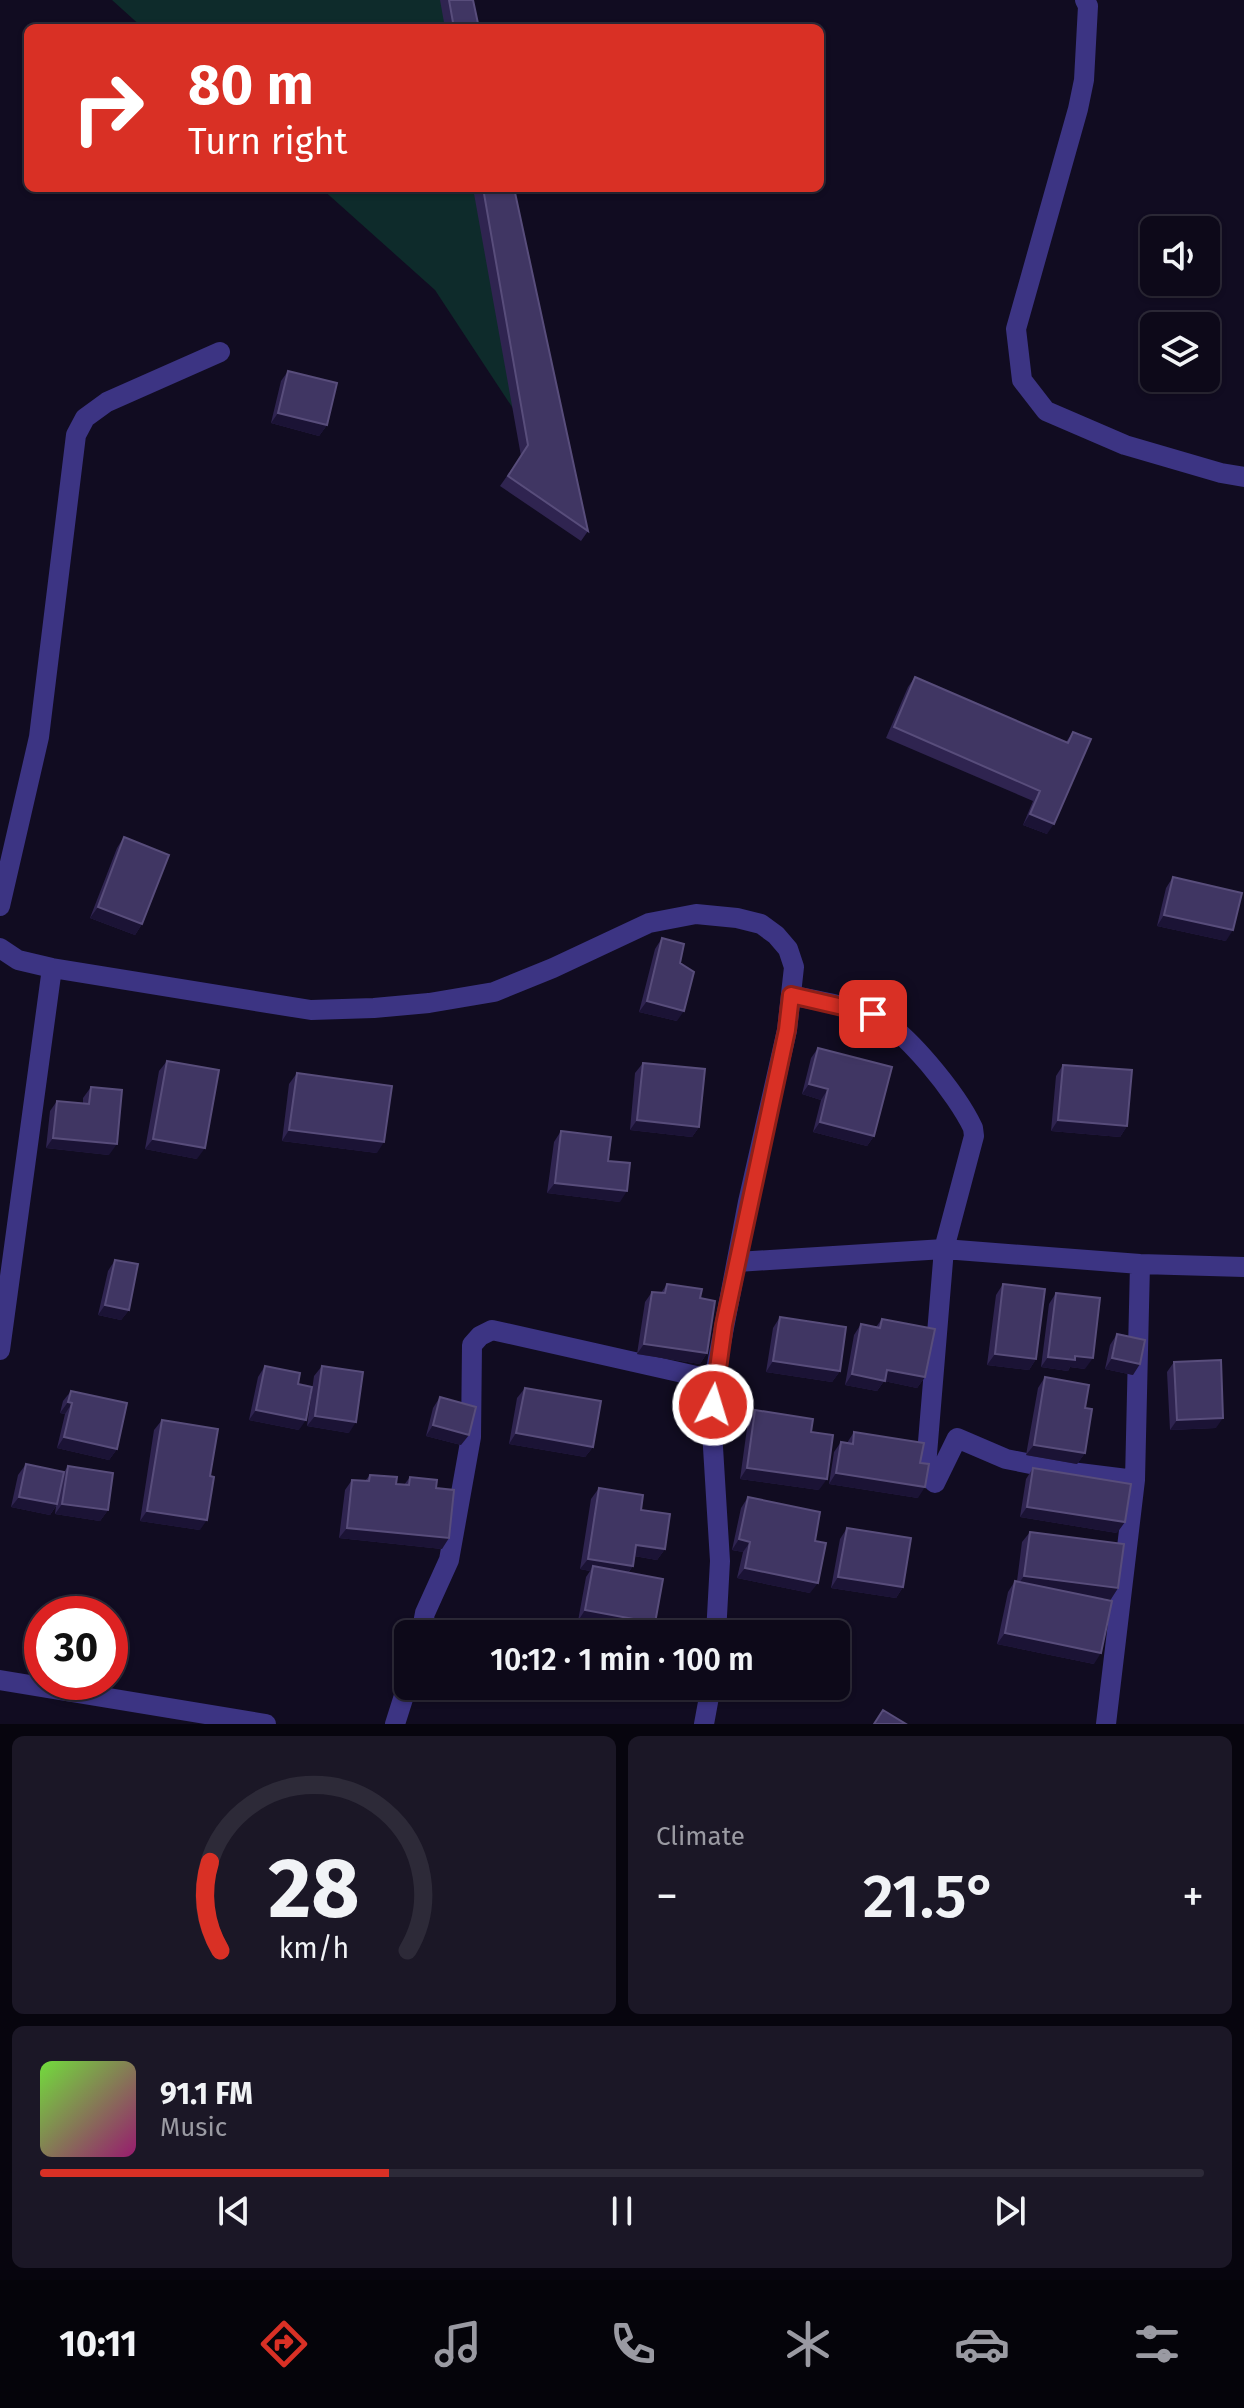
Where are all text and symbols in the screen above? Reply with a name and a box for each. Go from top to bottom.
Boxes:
text: 80 m [188,52,314,119]
icon: right [56,56,160,160]
text: Turn right [188,120,348,164]
map controls [1140,216,1220,392]
button: sound [1140,216,1220,296]
button: layers [1140,312,1220,392]
pin [839,980,907,1048]
icon: arrive [851,992,895,1036]
position arrow [671,1363,755,1447]
speed limit sign: 30 [24,1596,128,1700]
text: 10:12 · 1 min · 100 m [490,1642,754,1678]
text: Climate [656,1821,745,1852]
text: 28 [268,1839,360,1939]
text: 21.5° [863,1861,997,1933]
text: − [656,1870,678,1923]
text: + [1182,1870,1204,1923]
text: km/h [279,1931,349,1966]
text: 91.1 FM [160,2076,253,2112]
text: Music [160,2112,227,2143]
icon: previous [212,2189,256,2233]
icon: pause [600,2189,644,2233]
icon: next [988,2189,1032,2233]
icon: directions [256,2316,312,2372]
icon: music [430,2316,486,2372]
icon: phone [605,2316,661,2372]
icon: climate [780,2316,836,2372]
icon: car [954,2316,1010,2372]
icon: filters [1129,2316,1185,2372]
text: 10:11 [59,2322,137,2366]

